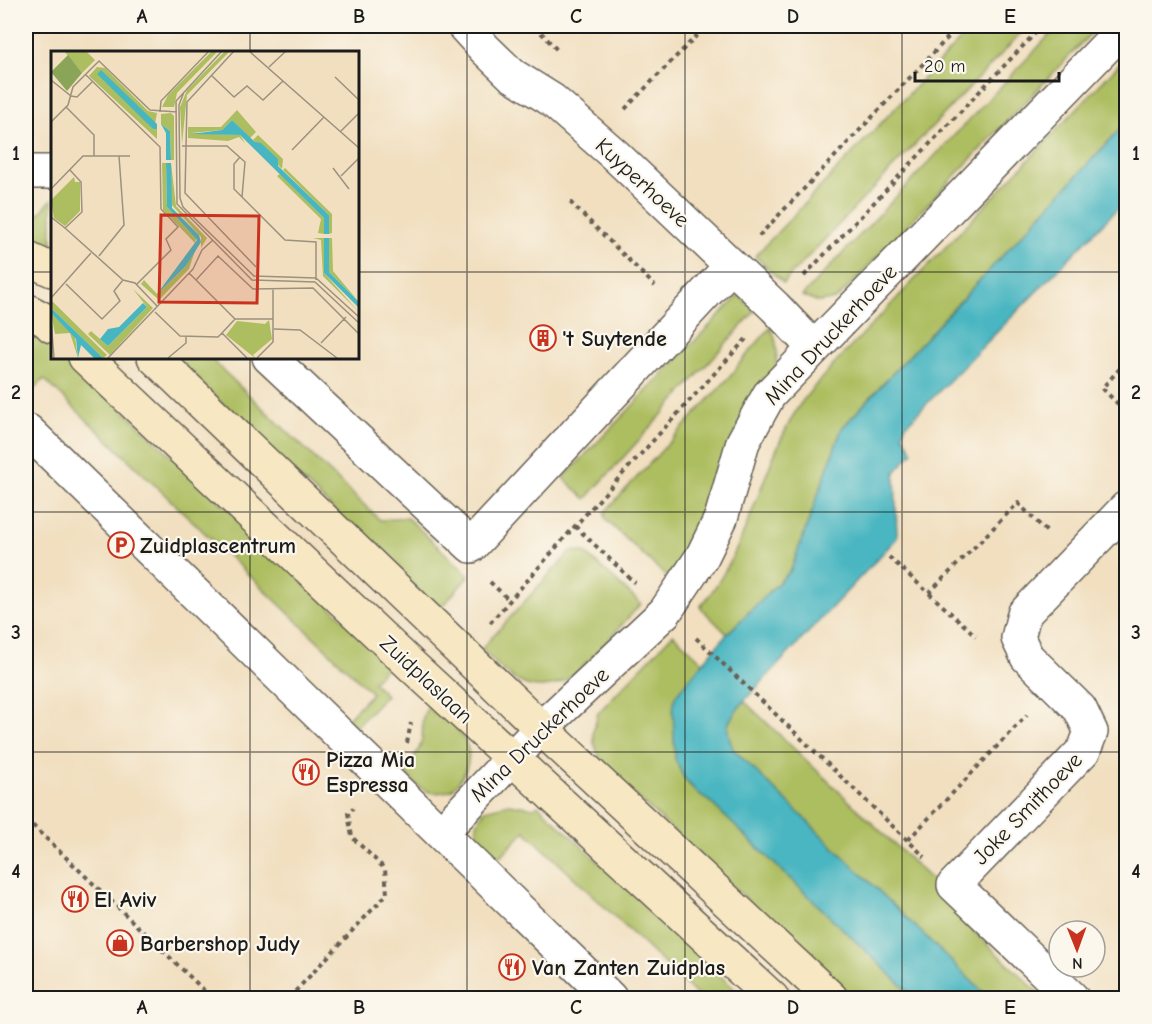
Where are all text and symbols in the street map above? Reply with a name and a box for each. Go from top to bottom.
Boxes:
text: A [136,5,148,28]
text: B [353,5,365,28]
text: C [570,5,582,28]
text: D [787,5,799,28]
text: E [1004,5,1016,28]
scale bar [915,45,1059,83]
inset map [51,51,358,358]
text: 20 m [924,56,965,77]
street label: Kuyperhoeve [590,133,695,233]
text: 1 [12,142,20,165]
text: 1 [1132,142,1140,165]
street label: Mina Druckerhoeve [759,259,903,410]
building icon: 't Suytende [528,323,558,353]
place label: 't Suytende [562,326,667,352]
text: 2 [11,381,21,404]
text: 2 [1131,381,1141,404]
parking icon: Zuidplascentrum [106,530,136,560]
place label: Zuidplascentrum [140,533,296,559]
text: 3 [11,621,21,644]
text: 3 [1131,621,1141,644]
street label: Zuidplaslaan [375,630,478,729]
street label: Mina Druckerhoeve [465,662,615,808]
place label: Pizza Mia Espressa [326,747,415,798]
street label: Joke Smithoeve [968,747,1088,870]
restaurant icon: Pizza Mia Espressa [291,757,321,787]
text: 4 [11,860,21,883]
text: 4 [1131,860,1141,883]
restaurant icon: El Aviv [60,884,90,914]
place label: El Aviv [94,887,157,913]
north arrow [1047,919,1107,979]
shop icon: Barbershop Judy [105,928,135,958]
place label: Barbershop Judy [140,931,301,957]
restaurant icon: Van Zanten Zuidplas [497,952,527,982]
text: N [1072,954,1083,972]
place label: Van Zanten Zuidplas [532,955,725,981]
text: A [136,996,148,1019]
text: B [353,996,365,1019]
text: C [570,996,582,1019]
text: D [787,996,799,1019]
text: E [1004,996,1016,1019]

